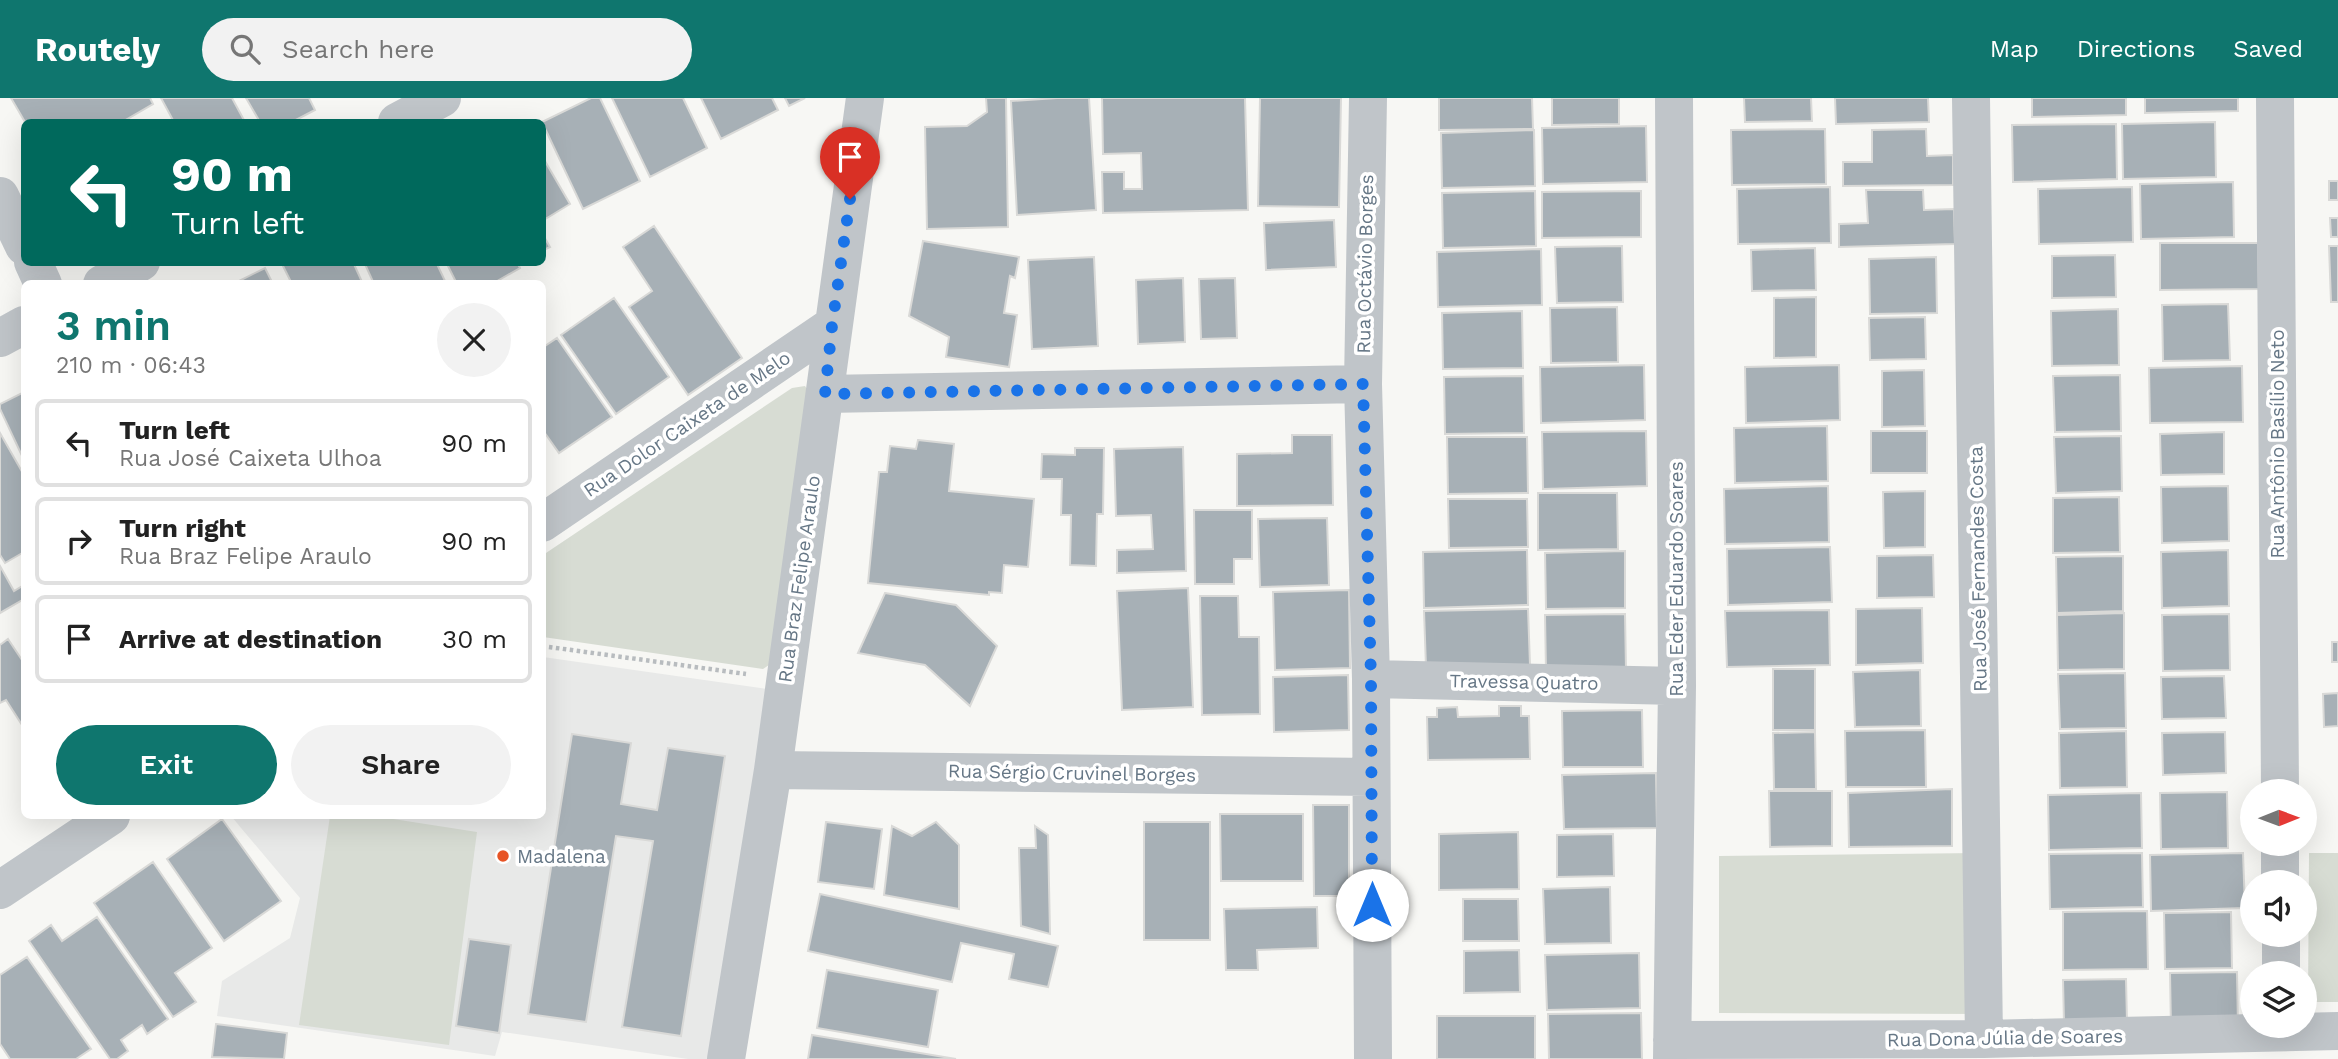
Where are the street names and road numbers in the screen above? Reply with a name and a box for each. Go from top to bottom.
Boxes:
street label: Rua Octávio Borges [1352,174,1378,354]
street label: Rua Antônio Basílio Neto [2266,329,2289,559]
street label: Rua Dolor Caixeta de Melo [579,346,795,502]
street label: Rua José Fernandes Costa [1964,446,1992,692]
street label: Rua Eder Eduardo Soares [1665,461,1688,697]
street label: Rua Braz Felipe Araulo [773,474,825,684]
street label: Travessa Quatro [1449,669,1599,695]
street label: Rua Sérgio Cruvinel Borges [948,759,1196,787]
street label: Rua Dona Júlia de Soares [1887,1024,2123,1052]

